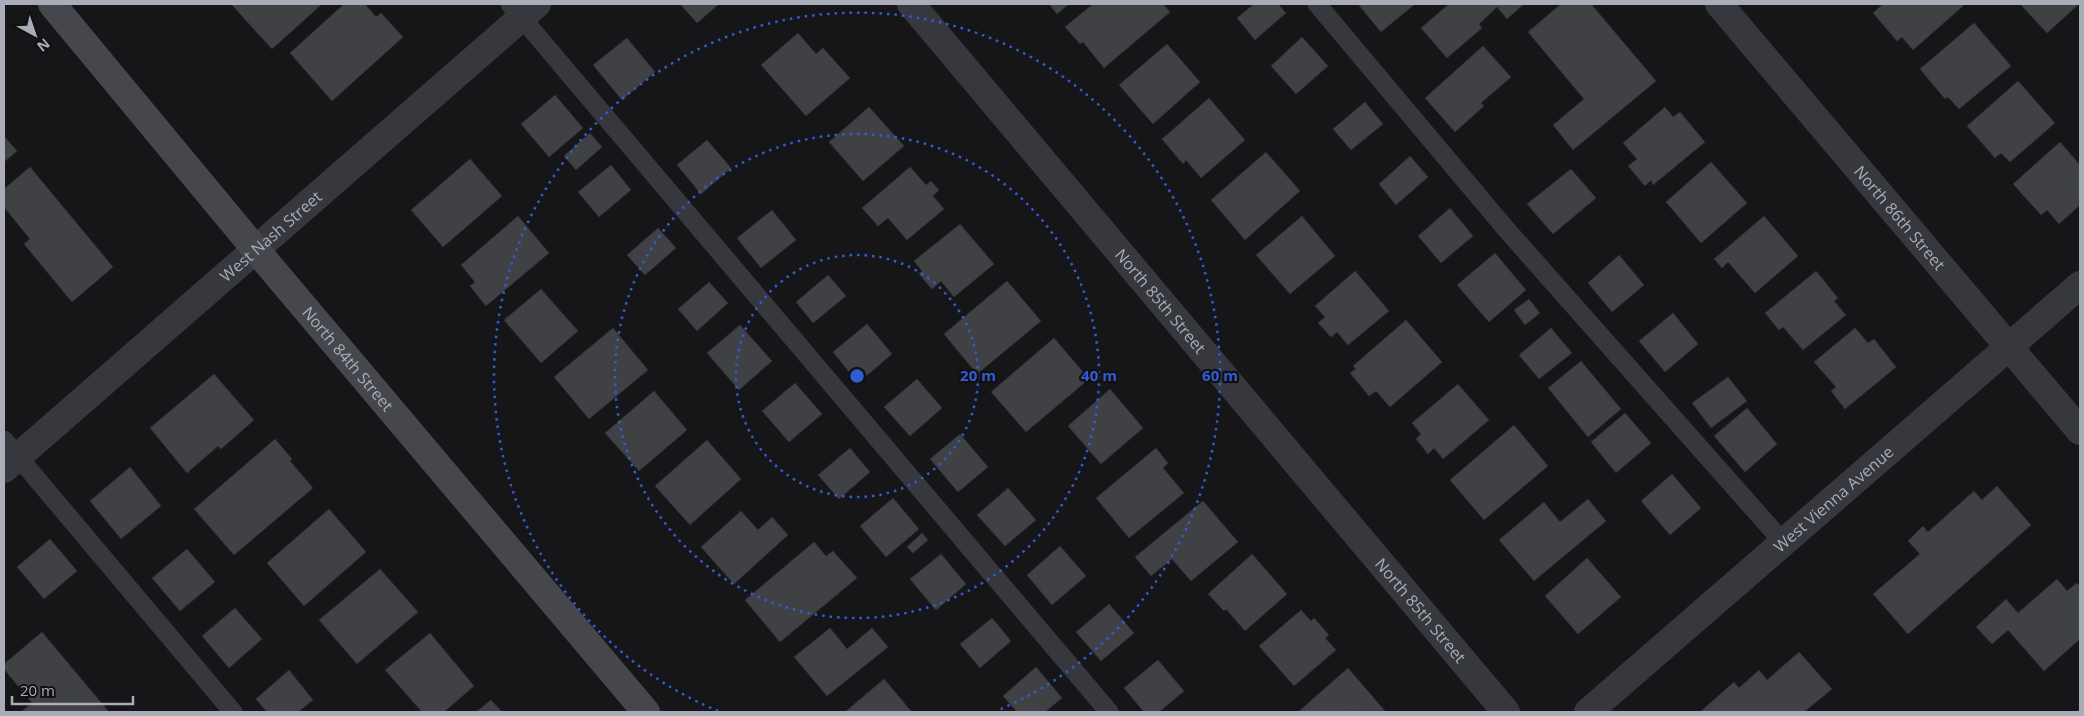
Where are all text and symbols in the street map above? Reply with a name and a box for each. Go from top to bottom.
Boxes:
north arrow [10,10,60,60]
text: N [33,34,54,56]
street label: North 86th Street [1849,161,1951,275]
street label: West Nash Street [215,186,327,287]
street label: North 85th Street [1110,244,1211,358]
street label: North 84th Street [297,302,399,416]
text: 20 m [960,365,996,385]
text: 40 m [1081,365,1117,385]
text: 60 m [1202,365,1238,385]
centre of rings [848,367,866,385]
street label: West Vienna Avenue [1769,441,1898,557]
street label: North 85th Street [1370,553,1471,668]
scale bar [12,674,134,706]
text: 20 m [20,680,55,700]

